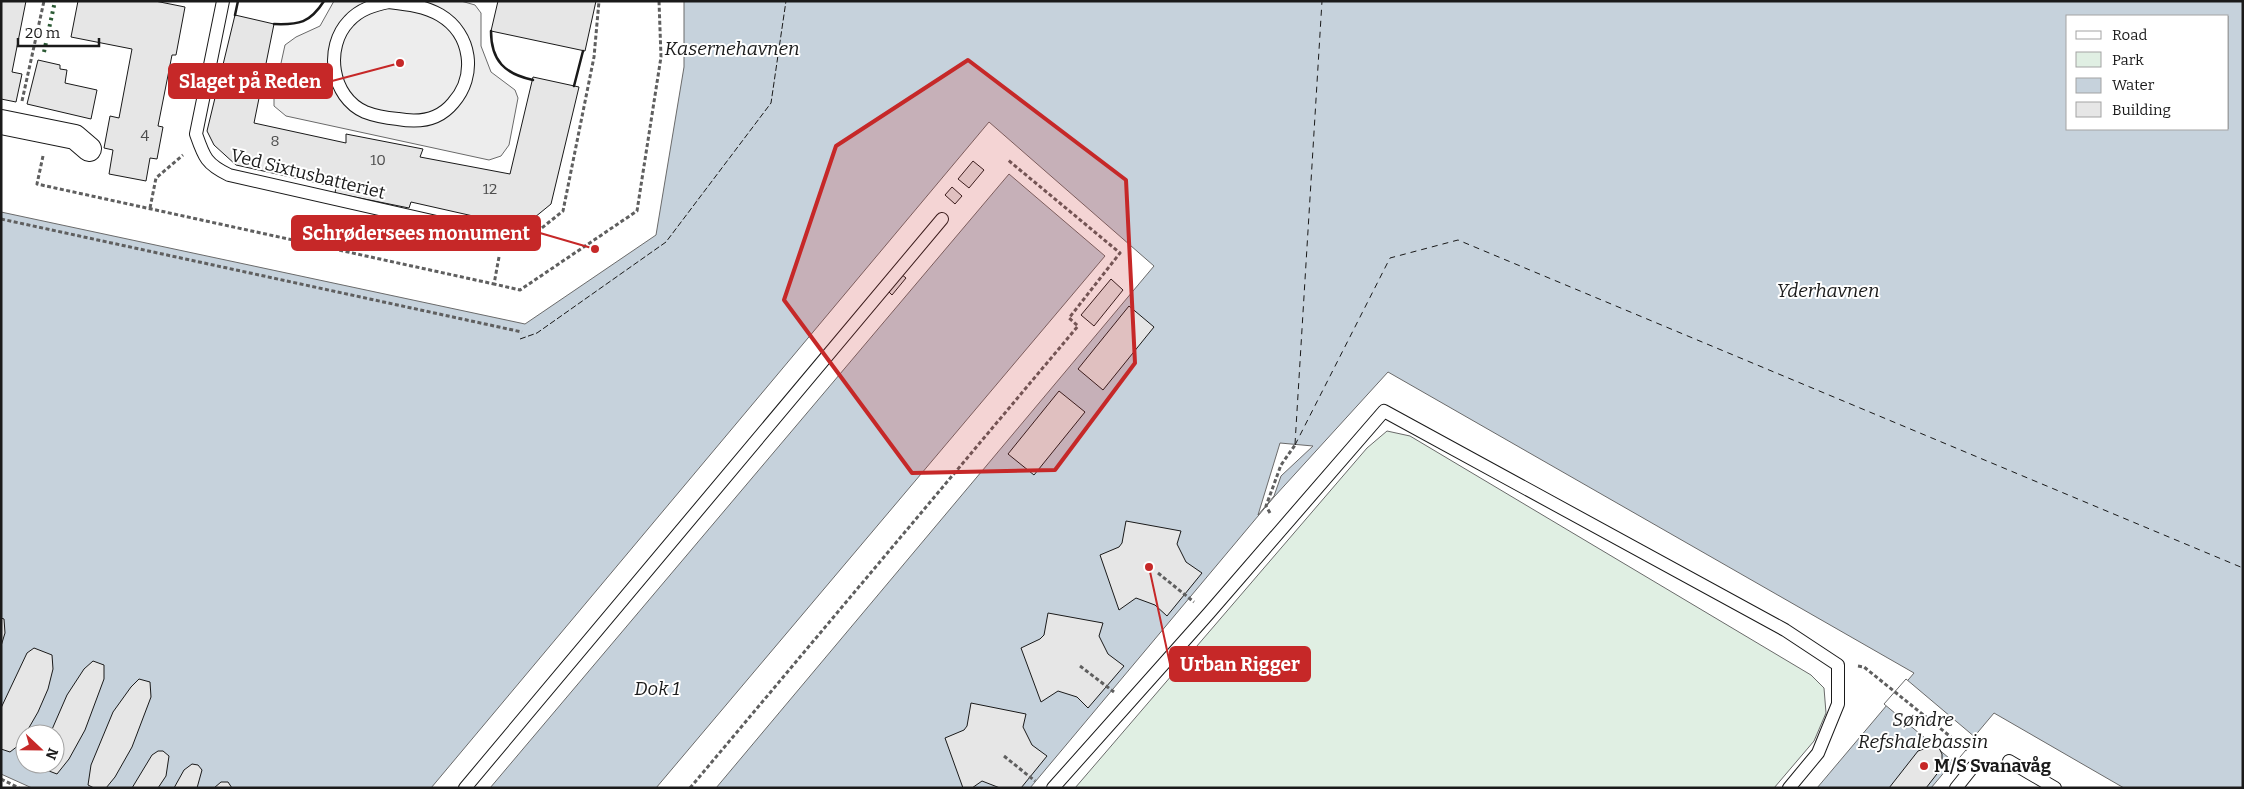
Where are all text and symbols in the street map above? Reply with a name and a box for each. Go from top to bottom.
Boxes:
scale bar [18,15,99,47]
legend [2066,15,2229,130]
text: 20 m [25,24,61,42]
text: Road [2112,26,2147,44]
water label: Kasernehavnen [664,37,800,60]
text: Park [2112,51,2144,69]
callout: Slaget på Reden [169,64,332,98]
text: Slaget på Reden [179,70,322,93]
text: Water [2112,76,2155,94]
text: Building [2112,101,2171,119]
house number: 4 [141,127,150,145]
house number: 8 [270,132,280,150]
street label: Ved Sixtusbatteriet [228,144,388,204]
house number: 10 [370,151,386,169]
house number: 12 [483,180,497,198]
callout: Schrødersees monument [292,216,540,250]
text: Schrødersees monument [302,222,530,245]
water label: Yderhavnen [1777,279,1879,302]
callout: Urban Rigger [1170,647,1310,681]
text: Urban Rigger [1180,653,1300,676]
water label: Dok 1 [634,677,680,700]
water label: Søndre Refshalebassin [1858,708,1988,753]
north arrow [15,724,65,774]
text: N [42,745,61,762]
place label: M/S Svanavåg [1934,755,2052,777]
marker: M/S Svanavåg [1918,760,1930,772]

